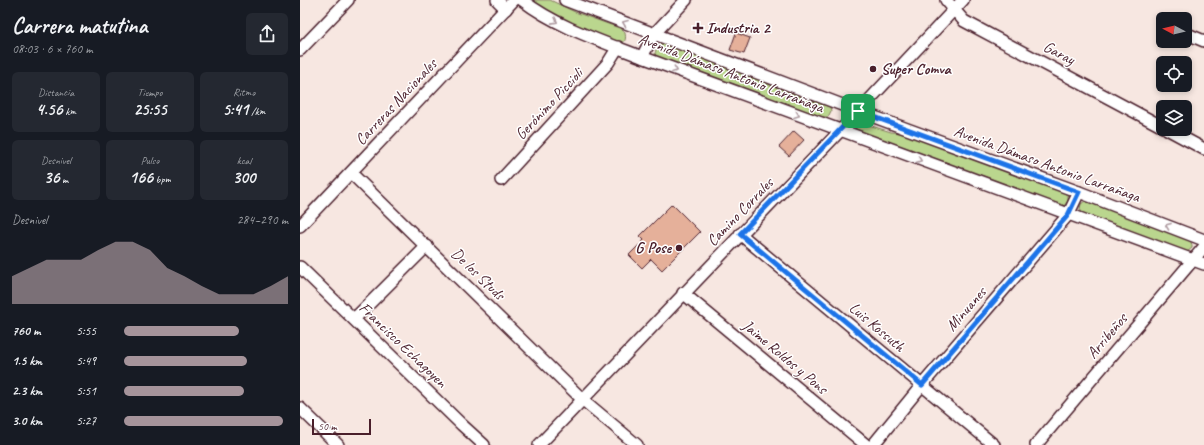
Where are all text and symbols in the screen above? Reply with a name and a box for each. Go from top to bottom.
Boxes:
text: Carrera matutina [12,12,147,40]
north arrow [1156,12,1192,48]
map controls [1156,12,1192,136]
button: share [246,13,288,55]
one-way arrow [551,16,558,24]
place label: Industria 2 [706,18,771,38]
one-way arrow [622,20,629,28]
marker: Industria 2 [693,23,703,33]
street label: Avenida Dámaso Antonio Larrañaga [636,28,828,118]
street label: Garay [1040,37,1079,70]
text: 08:03 · 6 × 760 m [12,41,93,57]
street label: Carreras Nacionales [351,53,442,150]
button: locate [1156,56,1192,92]
place label: Super Comva [881,59,952,79]
street label: Gerónimo Piccioli [511,63,588,144]
marker: Super Comva [868,64,878,74]
one-way arrow [672,65,679,73]
text: Distancia [38,85,74,99]
text: Tiempo [138,85,162,99]
text: Ritmo [233,85,255,99]
pin [841,94,875,128]
text: 4.56 [36,99,62,120]
text: 25:55 [133,99,167,120]
text: 5:41 [222,99,249,120]
icon: arrive [847,100,869,122]
button: layers [1156,100,1192,136]
text: km [62,104,76,118]
text: /km [249,104,266,118]
one-way arrow [794,110,801,118]
street label: Avenida Dámaso Antonio Larrañaga [951,121,1144,208]
text: Desnivel [41,153,71,167]
text: Pulso [141,153,159,167]
text: kcal [237,153,251,167]
one-way arrow [916,155,923,164]
text: 36 [44,167,59,188]
text: 166 [129,167,153,188]
text: 300 [233,167,255,188]
text: m [59,172,68,186]
text: bpm [153,172,171,186]
street label: Camino Corrales [702,172,779,250]
text: Desnivel [12,212,47,228]
text: 284–290 m [237,212,288,228]
one-way arrow [1164,222,1171,230]
place label: G Pose [635,238,673,258]
marker: G Pose [674,243,684,253]
street label: De los Studs [447,244,510,305]
street label: Minuanes [941,282,992,335]
street label: Francisco Echagoyen [355,298,452,393]
street label: Luis Kossuth [845,298,910,357]
street label: Arribeños [1082,308,1133,363]
street label: Jaime Roldos y Pons [738,315,833,399]
text: 760 m [12,323,40,339]
text: 5:55 [76,323,96,339]
text: 1.5 km [12,353,42,369]
text: 5:49 [76,353,96,369]
text: 2.3 km [12,383,42,399]
text: 5:51 [76,383,96,399]
text: 3.0 km [12,413,42,429]
text: 5:27 [76,413,96,429]
scale bar [312,417,371,436]
text: 50 m [318,419,337,433]

